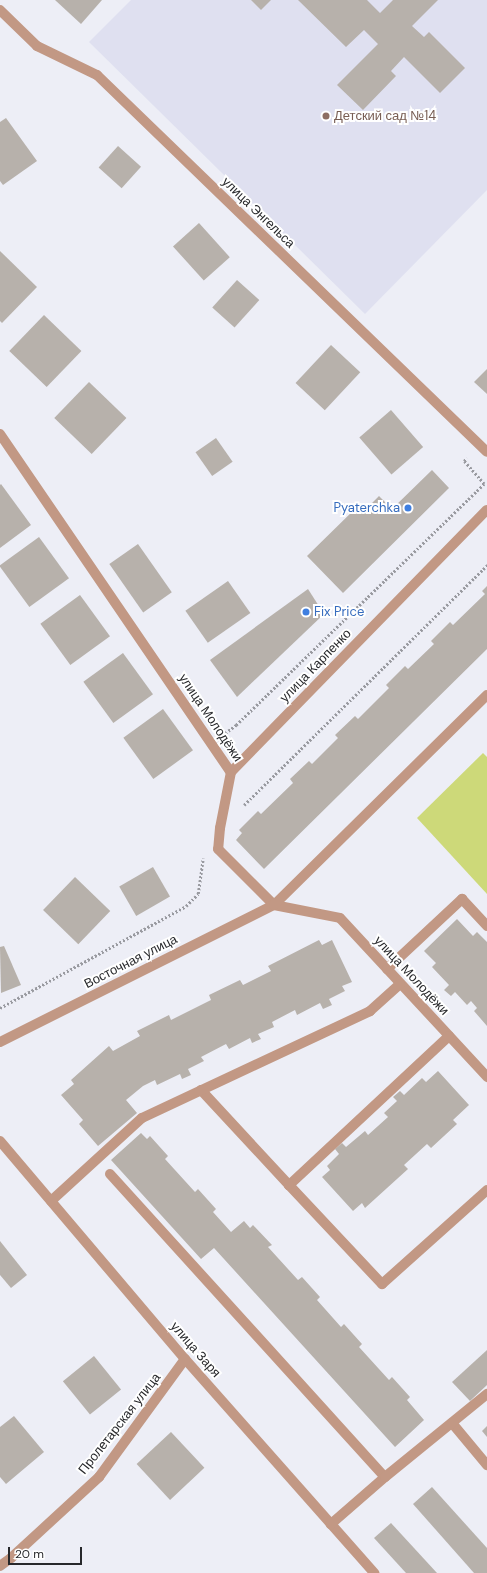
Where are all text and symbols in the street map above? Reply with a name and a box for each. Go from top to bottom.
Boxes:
place label: Детский сад №14 [334,108,436,124]
marker: Детский сад №14 [321,111,331,121]
street label: улица Энгельса [218,174,298,252]
place label: Pyaterchka [333,500,400,516]
marker: Pyaterchka [403,503,413,513]
place label: Fix Price [314,604,364,620]
marker: Fix Price [301,607,311,617]
street label: улица Карпенко [277,626,355,706]
street label: улица Молодёжи [175,671,245,765]
street label: Восточная улица [82,932,180,992]
street label: улица Молодёжи [370,933,452,1019]
street label: улица Заря [167,1319,223,1381]
street label: Пролетарская улица [76,1370,164,1478]
scale bar [10,1539,84,1565]
text: 20 m [15,1546,44,1562]

